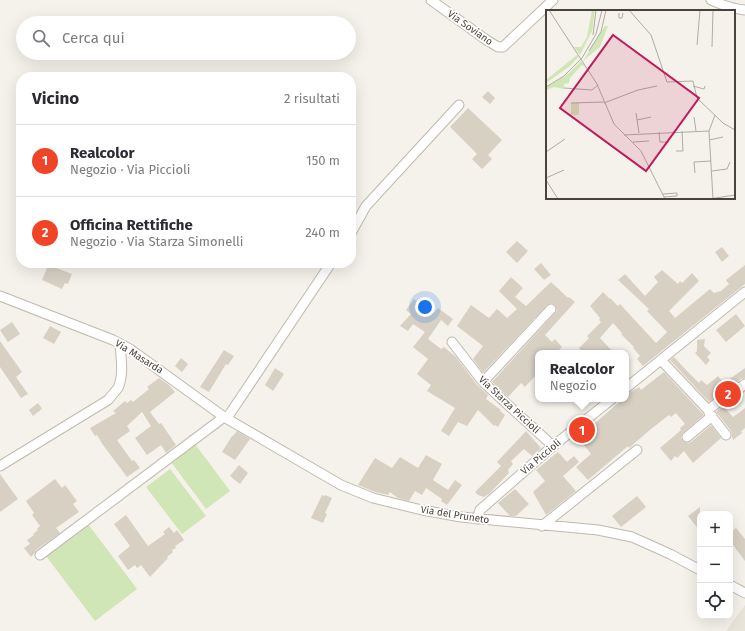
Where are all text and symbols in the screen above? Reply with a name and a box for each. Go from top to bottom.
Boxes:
street label: Via Soviano [445,8,495,48]
inset map [546,10,735,199]
search box [16,16,356,60]
icon: search [30,27,52,49]
text: Cerca qui [62,29,125,47]
text: Vicino [32,88,79,109]
text: 2 risultati [284,91,340,106]
text: Realcolor [70,144,134,162]
text: 1 [42,153,48,168]
text: 150 m [306,153,340,168]
text: Negozio · Via Piccioli [70,162,191,177]
text: Officina Rettifiche [70,216,193,234]
text: 2 [42,225,48,240]
text: 240 m [305,225,340,240]
text: Negozio · Via Starza Simonelli [70,234,244,249]
your location [415,297,435,317]
street label: Via Masarda [113,337,165,377]
popup [535,350,629,402]
text: Realcolor [550,360,614,378]
street label: Via Starza Piccioli [476,374,542,437]
text: Negozio [550,378,597,393]
pin: 2 [715,379,741,409]
pin: 1 [569,415,595,445]
street label: Via Piccioli [518,437,564,477]
street label: Via del Pruneto [420,504,490,526]
map controls [697,511,733,619]
button: + [697,511,733,547]
button: − [697,547,733,583]
button: locate [697,583,733,619]

